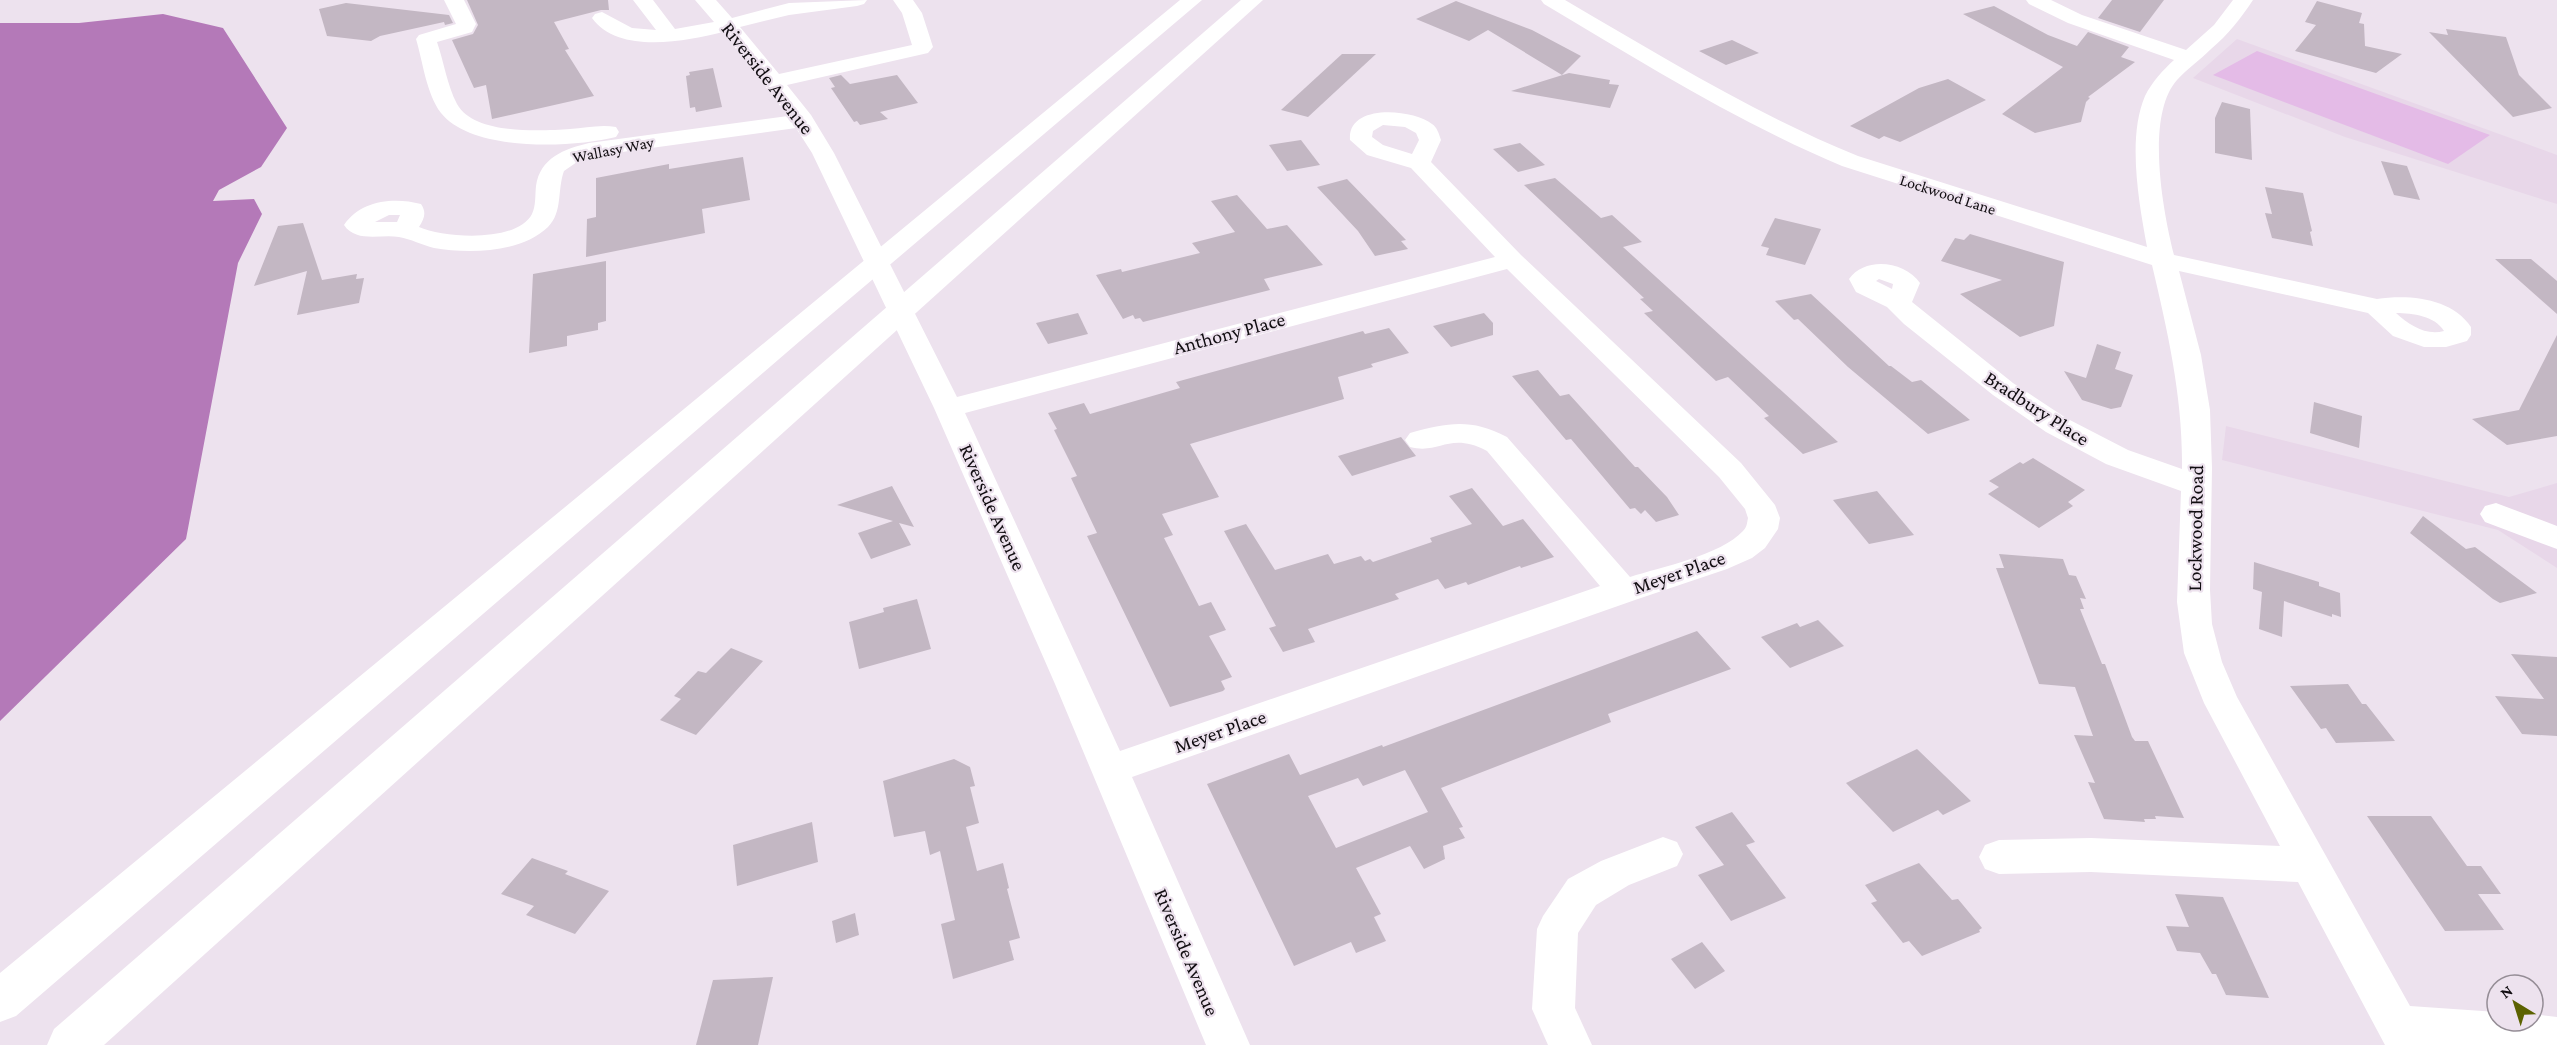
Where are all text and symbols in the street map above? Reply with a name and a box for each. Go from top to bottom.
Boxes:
street label: Riverside Avenue [717,18,819,139]
street label: Wallasy Way [571,133,656,167]
street label: Lockwood Lane [1898,171,1998,218]
street label: Anthony Place [1171,307,1288,359]
street label: Bradbury Place [1980,366,2093,451]
street label: Riverside Avenue [955,440,1031,574]
street label: Lockwood Road [2183,464,2207,591]
street label: Meyer Place [1630,546,1728,599]
street label: Meyer Place [1171,705,1269,758]
street label: Riverside Avenue [1150,885,1224,1019]
north arrow [2485,973,2545,1033]
text: N [2497,981,2516,1002]

